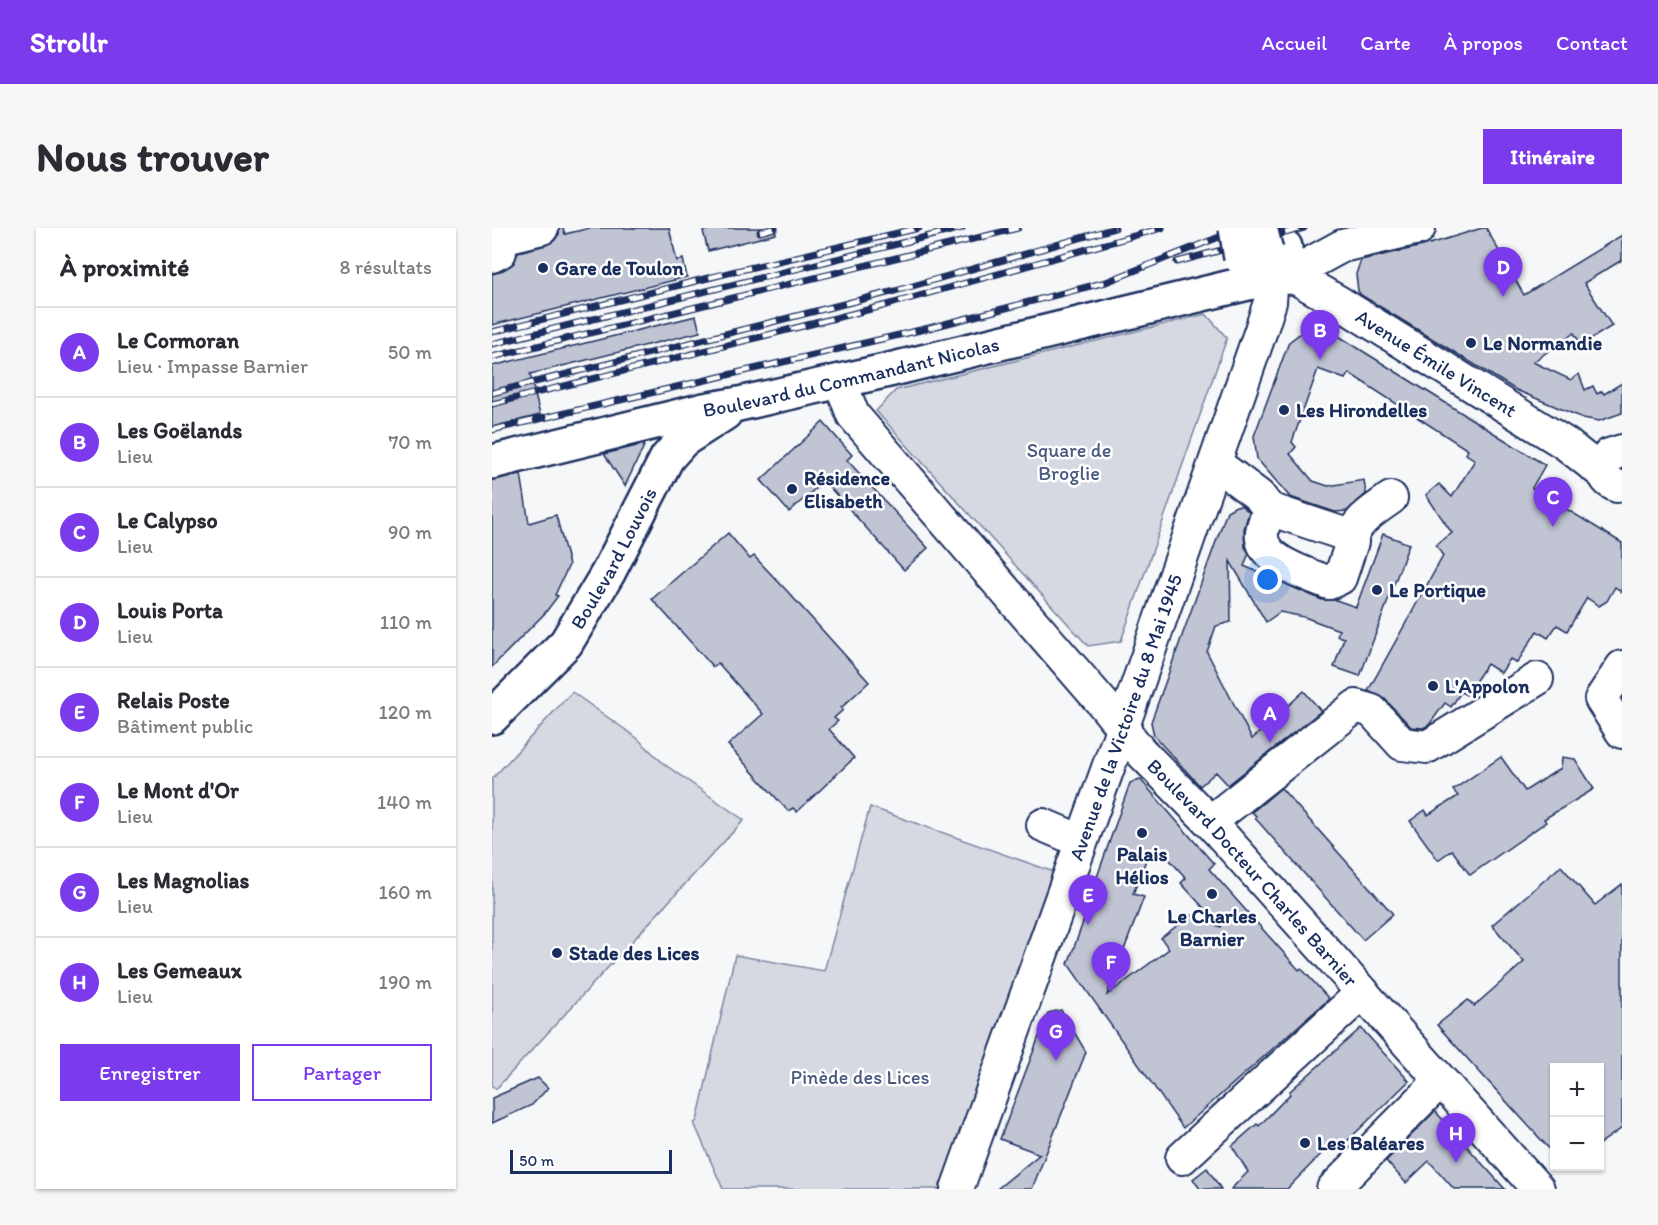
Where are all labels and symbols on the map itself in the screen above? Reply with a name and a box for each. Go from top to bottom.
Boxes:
pin: D [1484,248,1522,297]
place label: Gare de Toulon [555,256,684,280]
marker: Gare de Toulon [536,261,550,275]
street label: Avenue Émile Vincent [1352,304,1522,423]
pin: B [1300,310,1340,360]
place label: Le Normandie [1483,331,1603,355]
street label: Boulevard du Commandant Nicolas [701,332,1002,422]
marker: Le Normandie [1464,336,1478,350]
place label: Les Hirondelles [1296,398,1427,422]
marker: Les Hirondelles [1277,403,1291,417]
park label: Square de Broglie [1027,438,1111,485]
place label: Résidence Elisabeth [804,466,890,513]
pin: C [1534,478,1572,527]
marker: Résidence Elisabeth [785,482,799,496]
street label: Boulevard Louvois [565,483,662,633]
your location [1253,565,1282,594]
street label: Avenue de la Victoire du 8 Mai 1945 [1064,571,1187,864]
place label: Le Portique [1389,578,1486,603]
marker: Le Portique [1370,583,1384,597]
place label: L'Appolon [1445,674,1530,699]
marker: L'Appolon [1426,679,1440,693]
pin: A [1250,694,1290,743]
street label: Boulevard Docteur Charles Barnier [1142,754,1363,991]
marker: Palais Hélios [1135,826,1149,840]
place label: Palais Hélios [1115,842,1169,889]
pin: E [1068,876,1108,925]
marker: Le Charles Barnier [1205,887,1219,901]
place label: Le Charles Barnier [1167,904,1257,951]
place label: Stade des Lices [569,941,700,965]
pin: F [1092,942,1130,992]
marker: Stade des Lices [550,946,564,960]
pin: G [1036,1012,1076,1061]
park label: Pinède des Lices [791,1065,929,1089]
pin: H [1436,1114,1476,1163]
place label: Les Baléares [1317,1131,1425,1155]
marker: Les Baléares [1298,1136,1312,1150]
scale bar [510,1147,672,1174]

